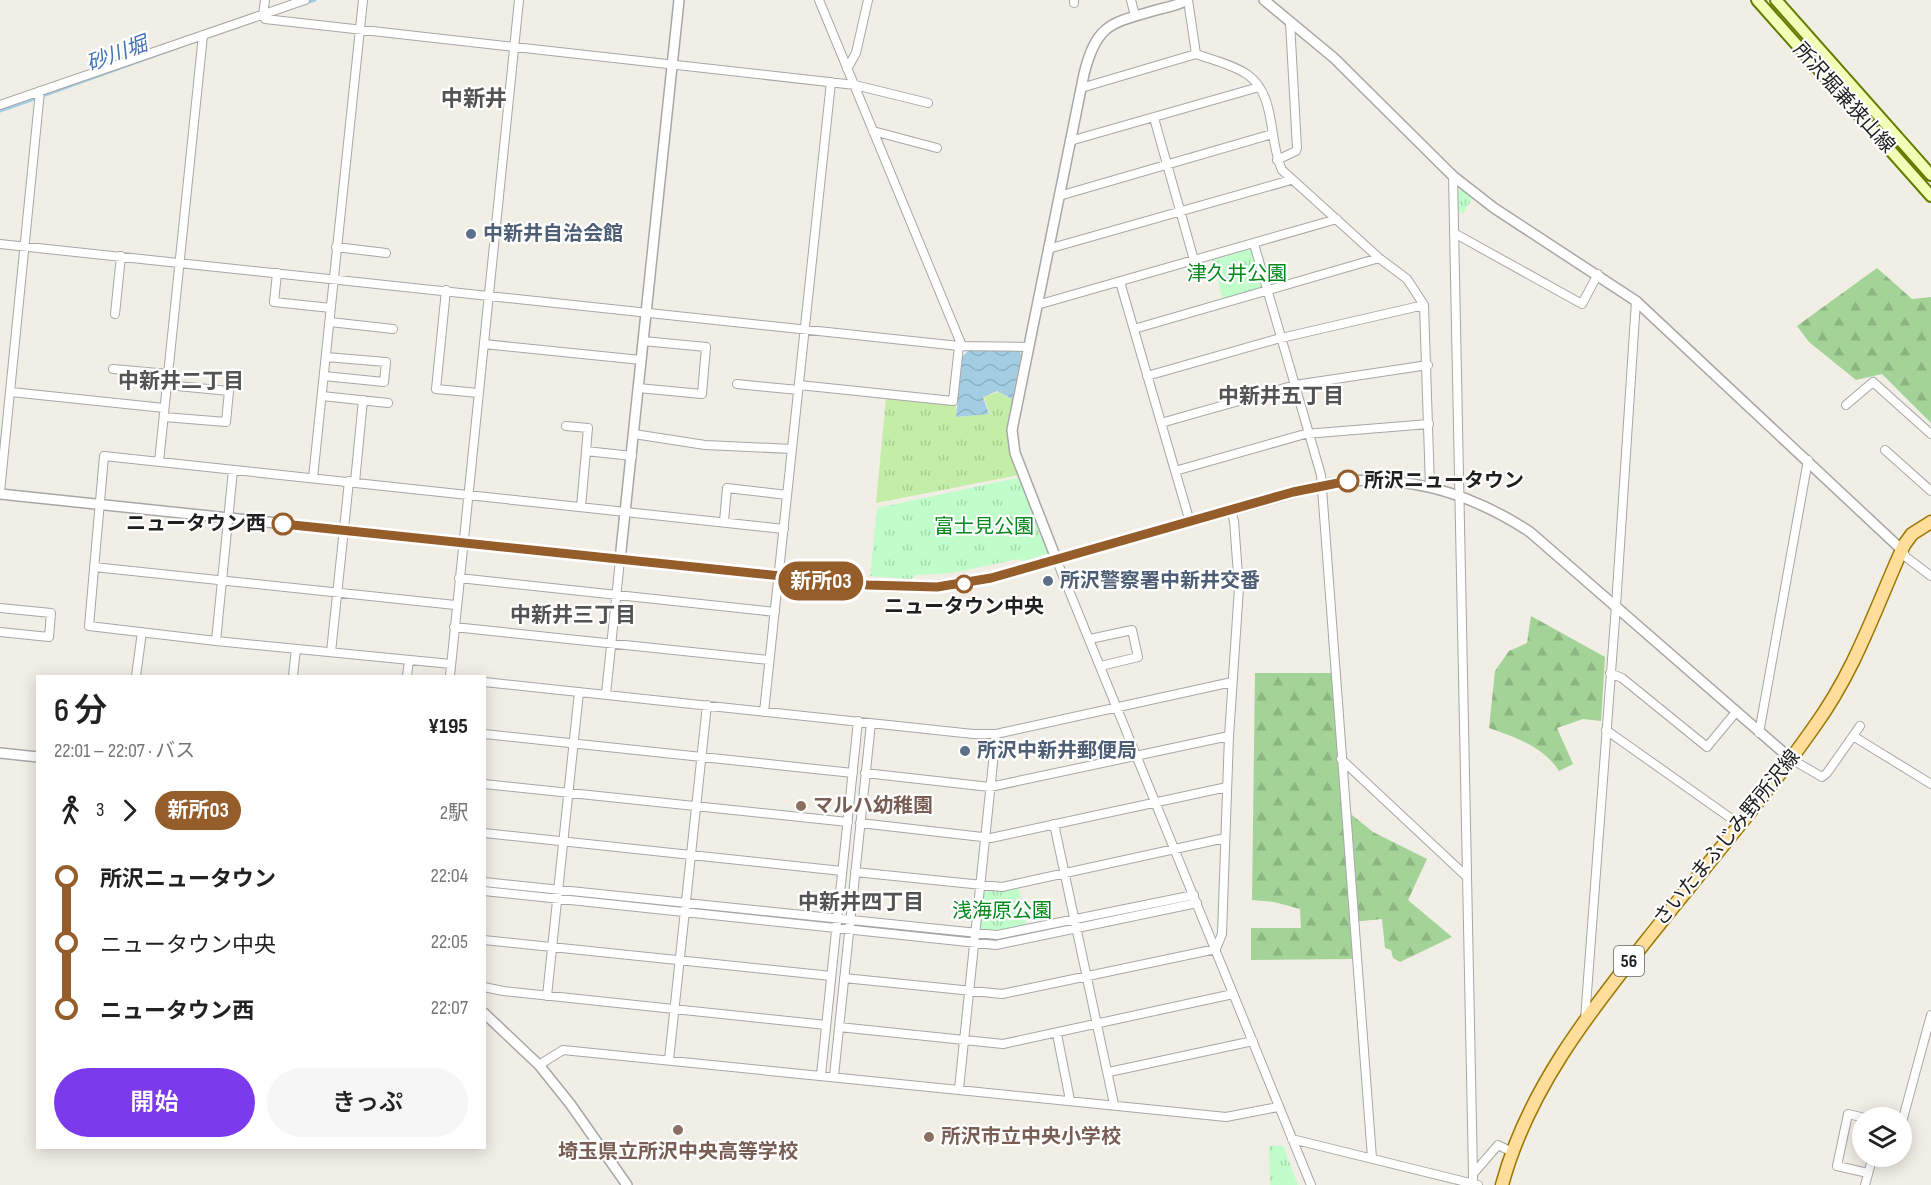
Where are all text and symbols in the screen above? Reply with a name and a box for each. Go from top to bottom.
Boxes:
water label: 砂川堀 [83,30,154,77]
street label: 所沢堀兼狭山線 [1788,38,1900,158]
district label: 中新井 [441,86,507,113]
place label: 中新井自治会館 [483,222,623,246]
marker: 中新井自治会館 [464,227,478,241]
park label: 津久井公園 [1187,262,1287,286]
district label: 中新井二丁目 [118,369,244,394]
district label: 中新井五丁目 [1218,384,1344,409]
place label: 所沢ニュータウン [1364,469,1524,493]
marker: 所沢ニュータウン [1337,470,1359,492]
place label: ニュータウン西 [126,512,266,536]
marker: ニュータウン西 [272,513,294,535]
park label: 富士見公園 [934,515,1034,539]
line badge: 新所03 [779,562,863,600]
text: 新所03 [790,569,852,594]
place label: 所沢警察署中新井交番 [1060,569,1260,593]
marker: 所沢警察署中新井交番 [1041,574,1055,588]
marker: ニュータウン中央 [955,575,973,593]
place label: ニュータウン中央 [884,595,1044,619]
district label: 中新井三丁目 [510,603,636,628]
text: 6 分 [54,691,107,731]
text: ¥195 [428,713,468,740]
text: 22:01 – 22:07 · バス [54,739,195,763]
place label: 所沢中新井郵便局 [977,739,1137,763]
marker: 所沢中新井郵便局 [958,744,972,758]
street label: さいたまふじみ野所沢線 [1649,745,1805,931]
icon: walk [54,794,87,827]
icon: forward [113,794,146,827]
place label: マルハ幼稚園 [813,794,933,818]
text: 3 [96,798,104,822]
text: 新所03 [167,798,229,823]
marker: マルハ幼稚園 [794,799,808,813]
text: 2駅 [440,801,468,825]
text: 22:04 [430,864,468,888]
text: 所沢ニュータウン [100,866,276,893]
district label: 中新井四丁目 [798,890,924,915]
park label: 浅海原公園 [952,899,1052,923]
text: 22:05 [431,930,468,954]
text: ニュータウン中央 [100,932,276,959]
road number: 56 [1614,946,1644,976]
text: 22:07 [431,996,468,1020]
text: ニュータウン西 [100,998,254,1025]
button: 開始 [54,1068,255,1137]
button: きっぷ [267,1068,468,1137]
map controls [1852,1107,1912,1167]
button: layers [1852,1107,1912,1167]
marker: 埼玉県立所沢中央高等学校 [671,1123,685,1137]
place label: 所沢市立中央小学校 [941,1125,1121,1149]
marker: 所沢市立中央小学校 [922,1130,936,1144]
place label: 埼玉県立所沢中央高等学校 [558,1140,798,1164]

